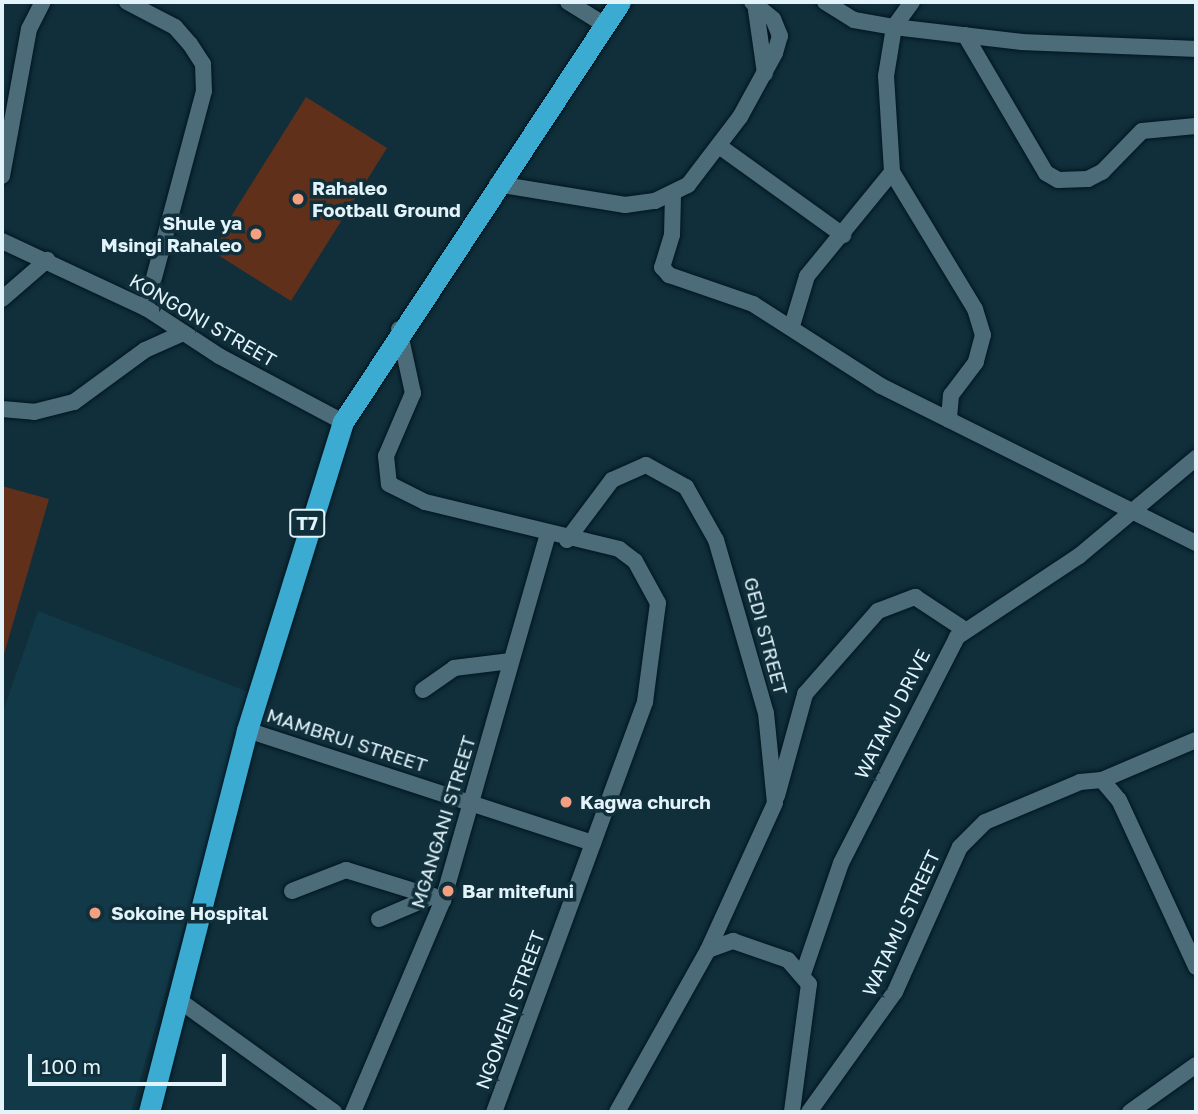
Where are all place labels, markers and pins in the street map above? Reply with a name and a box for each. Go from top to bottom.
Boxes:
place label: Rahaleo Football Ground [312,177,461,221]
marker: Rahaleo Football Ground [290,191,306,207]
place label: Shule ya Msingi Rahaleo [101,212,242,256]
marker: Shule ya Msingi Rahaleo [248,226,264,242]
place label: Kagwa church [580,791,711,813]
marker: Kagwa church [558,794,574,810]
place label: Bar mitefuni [462,880,574,902]
marker: Bar mitefuni [440,883,456,899]
place label: Sokoine Hospital [111,902,268,924]
marker: Sokoine Hospital [85,903,105,923]

